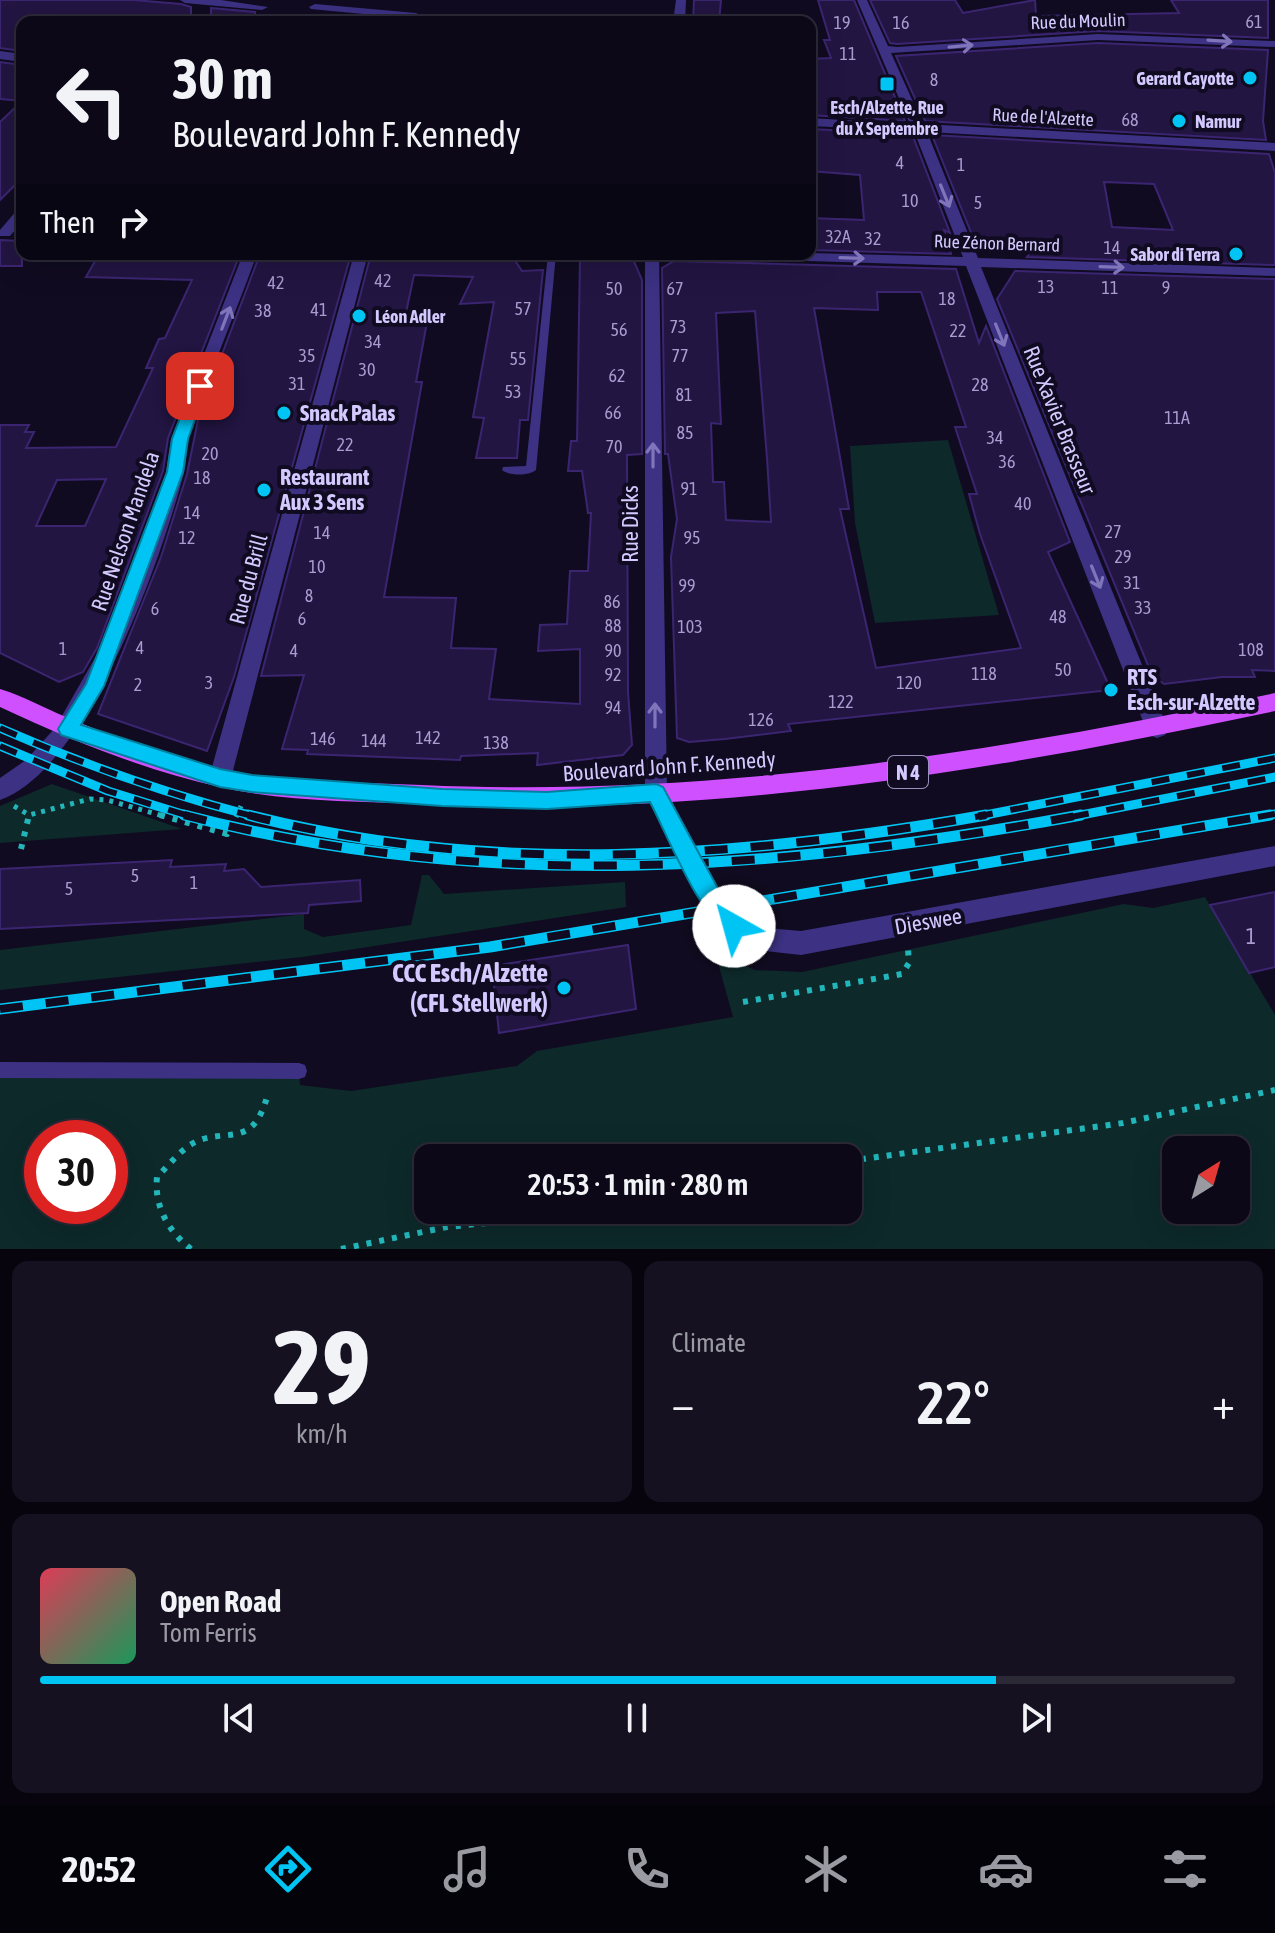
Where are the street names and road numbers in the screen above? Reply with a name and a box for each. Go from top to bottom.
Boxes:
street label: Rue du Moulin [1030,9,1126,33]
street label: Rue de l'Alzette [992,104,1094,130]
street label: Rue Zénon Bernard [934,230,1060,256]
street label: Rue Xavier Brasseur [1018,342,1102,498]
street label: Rue Nelson Mandela [85,448,165,614]
street label: Rue Dicks [617,485,643,563]
street label: Rue du Brill [223,531,273,627]
street label: Boulevard John F. Kennedy [562,746,776,786]
road number: N 4 [888,756,928,788]
street label: Dieswee [892,902,964,940]

